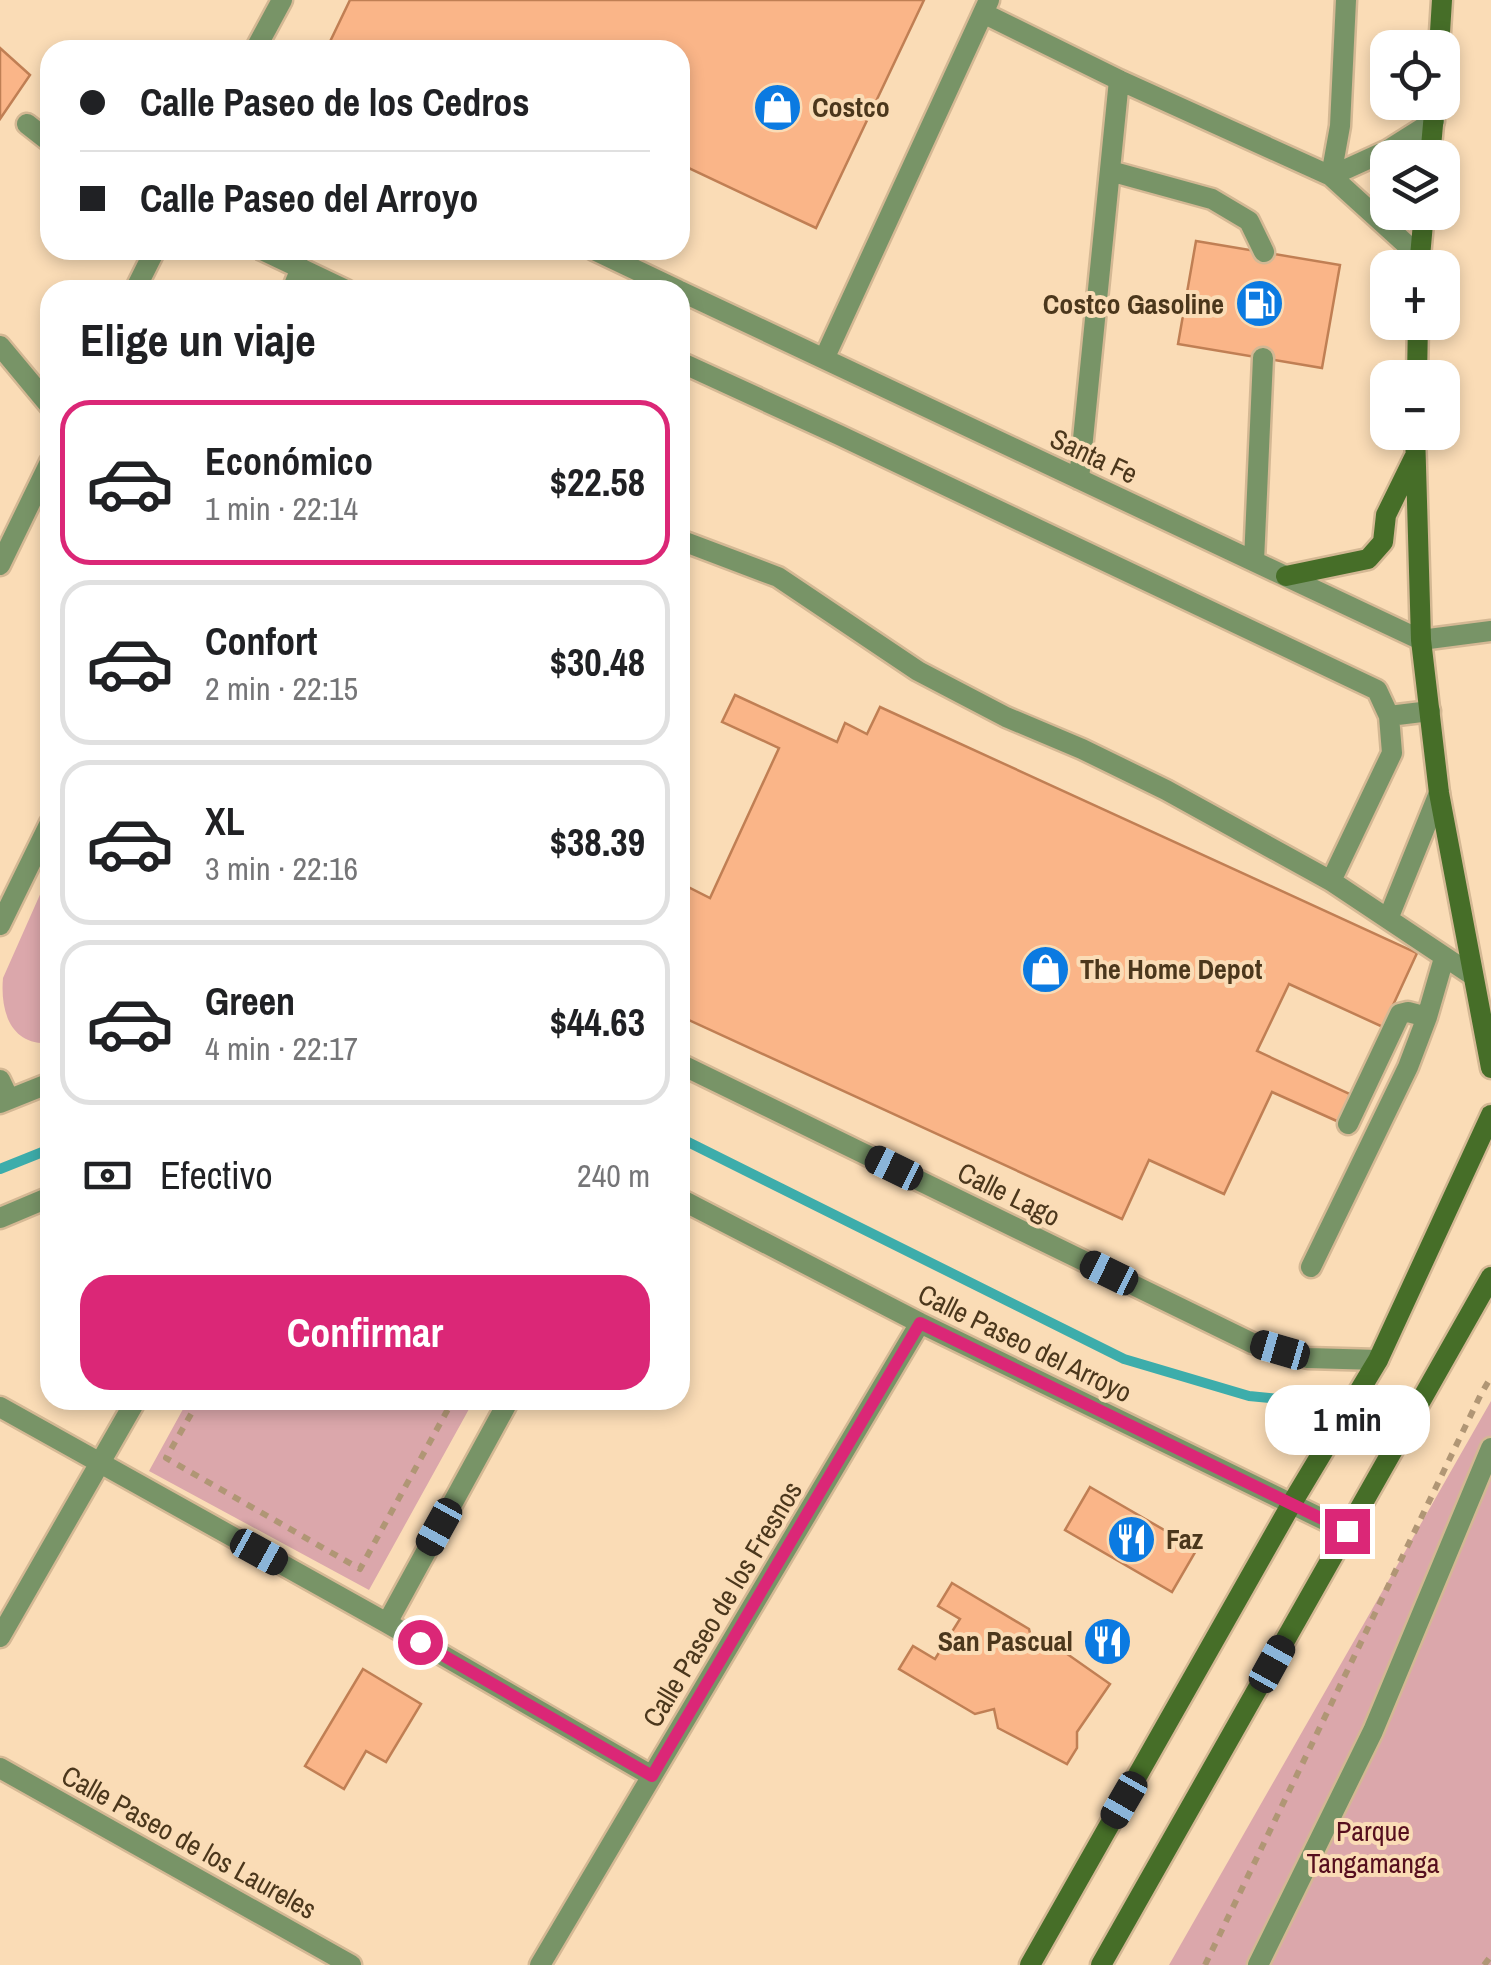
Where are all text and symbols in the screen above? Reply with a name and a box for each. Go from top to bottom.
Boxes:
map controls [1370,30,1460,450]
button: locate [1370,30,1460,120]
text: Calle Paseo de los Cedros [140,77,530,128]
shop icon: Costco [751,81,803,133]
place label: Costco [812,88,890,126]
button: layers [1370,140,1460,230]
text: Calle Paseo del Arroyo [140,173,478,224]
button: + [1370,250,1460,340]
fuel station icon: Costco Gasoline [1233,278,1285,330]
place label: Costco Gasoline [1043,285,1224,323]
text: Elige un viaje [80,309,316,370]
button: − [1370,360,1460,450]
street label: Santa Fe [1044,419,1144,493]
text: Económico [205,436,373,487]
icon: car [85,438,175,528]
text: $22.58 [550,457,645,508]
text: 1 min · 22:14 [205,487,358,530]
text: Confort [205,616,317,667]
icon: car [85,618,175,708]
text: $30.48 [550,637,645,688]
text: 2 min · 22:15 [205,667,358,710]
text: XL [205,796,245,847]
icon: car [85,798,175,888]
text: $38.39 [550,817,645,868]
text: 3 min · 22:16 [205,847,358,890]
shop icon: The Home Depot [1019,943,1071,995]
place label: The Home Depot [1080,950,1263,988]
text: Green [205,976,295,1027]
icon: car [85,978,175,1068]
text: $44.63 [550,997,645,1048]
text: 4 min · 22:17 [205,1027,358,1070]
car [860,1141,928,1195]
icon: cash [80,1148,135,1203]
text: Efectivo [160,1150,273,1201]
street label: Calle Lago [951,1153,1067,1235]
text: 240 m [577,1154,650,1197]
car [1075,1246,1143,1300]
button: Confirmar [80,1275,650,1390]
street label: Calle Paseo del Arroyo [912,1275,1138,1411]
car [1247,1327,1313,1373]
callout: 1 min [1264,1386,1430,1456]
text: 1 min [1313,1398,1382,1441]
street label: Calle Paseo de los Fresnos [633,1474,811,1734]
car [411,1493,467,1561]
route end [1325,1509,1370,1554]
restaurant icon: Faz [1105,1513,1157,1565]
place label: Faz [1166,1520,1203,1558]
car [225,1524,293,1580]
restaurant icon: San Pascual [1082,1615,1134,1667]
route start [398,1620,443,1665]
place label: San Pascual [938,1622,1073,1660]
car [1244,1630,1300,1698]
street label: Calle Paseo de los Laureles [55,1756,323,1928]
car [1096,1767,1152,1833]
park label: Parque Tangamanga [1306,1812,1440,1882]

